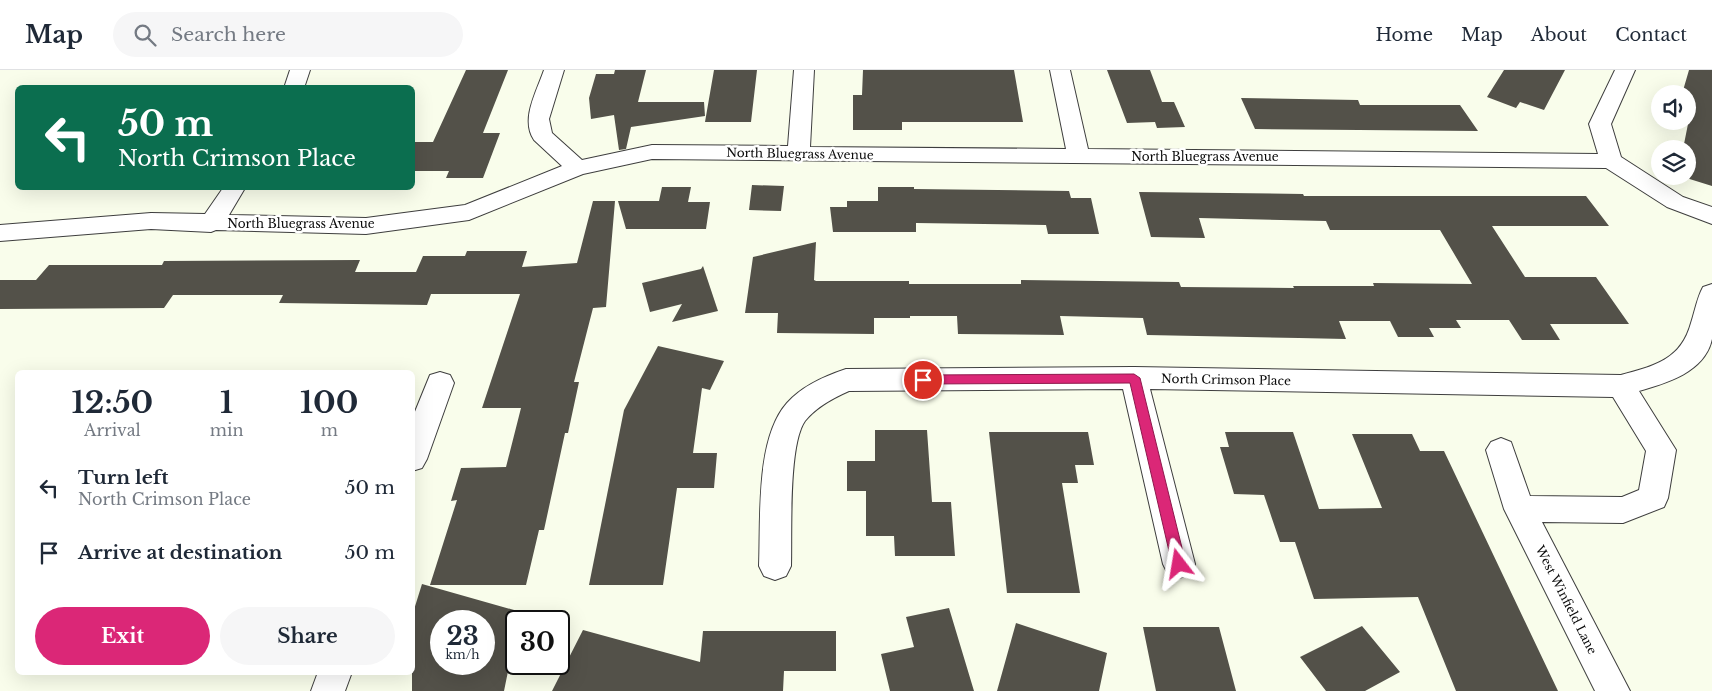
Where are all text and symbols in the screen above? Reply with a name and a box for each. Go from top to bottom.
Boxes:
search box [113,12,463,57]
text: Map [25,20,83,49]
icon: search [131,21,159,49]
text: Search here [171,23,286,46]
text: Home [1375,24,1433,46]
text: Map [1461,24,1503,46]
text: About [1531,24,1587,46]
text: Contact [1615,24,1687,46]
map controls [1651,85,1696,185]
button: sound [1651,85,1696,130]
text: 50 m [118,102,213,145]
icon: left [35,105,100,170]
button: layers [1651,140,1696,185]
text: North Crimson Place [118,145,356,172]
street label: North Bluegrass Avenue [726,145,874,162]
street label: North Bluegrass Avenue [1131,149,1279,164]
street label: North Bluegrass Avenue [227,216,375,231]
pin [902,359,944,401]
icon: arrive [909,366,937,394]
street label: North Crimson Place [1161,371,1291,388]
text: 12:50 [72,384,153,421]
text: 1 [220,384,233,421]
text: 100 [300,384,358,421]
text: Arrival [84,420,141,440]
text: min [210,420,243,440]
text: m [321,420,338,440]
text: Turn left [78,466,169,489]
icon: left [35,474,63,502]
text: 50 m [345,476,395,499]
text: North Crimson Place [78,489,251,509]
position arrow [1152,537,1204,589]
icon: arrive [35,539,63,567]
text: Arrive at destination [78,541,282,564]
text: 50 m [345,541,395,564]
street label: West Winfield Lane [1532,542,1600,657]
button: Exit [35,607,210,665]
button: Share [220,607,395,665]
speed limit sign: 30 [505,610,570,675]
text: 23 [446,621,479,652]
text: km/h [445,647,480,662]

